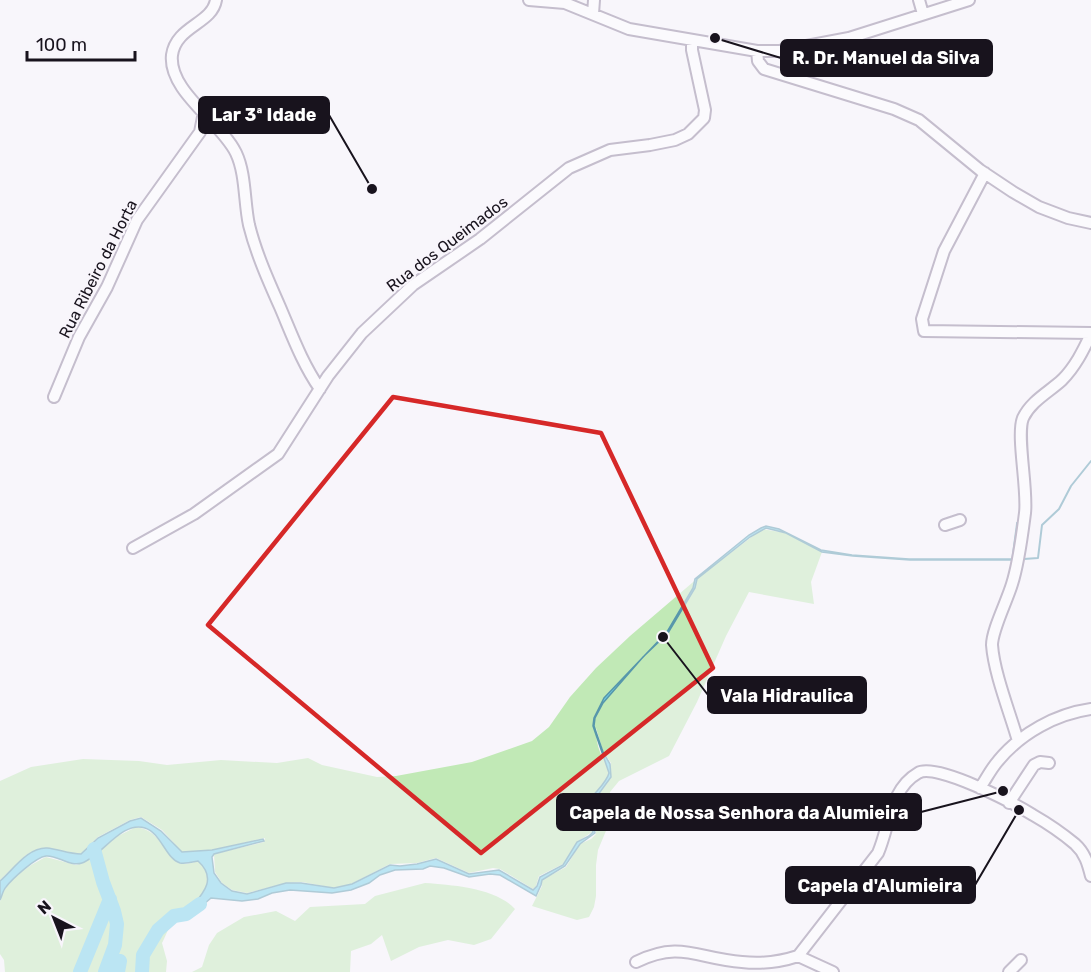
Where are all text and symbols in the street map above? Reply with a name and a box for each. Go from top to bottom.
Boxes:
scale bar [27,24,135,62]
text: 100 m [36,34,87,56]
callout: R. Dr. Manuel da Silva [781,40,992,76]
text: R. Dr. Manuel da Silva [792,47,980,69]
callout: Lar 3ª Idade [199,97,329,133]
text: Lar 3ª Idade [211,104,317,126]
street label: Rua dos Queimados [383,192,511,296]
street label: Rua Ribeiro da Horta [55,197,141,341]
callout: Vala Hidraulica [708,677,866,713]
text: Vala Hidraulica [720,685,854,707]
callout: Capela de Nossa Senhora da Alumieira [557,794,921,830]
text: Capela de Nossa Senhora da Alumieira [569,802,909,824]
callout: Capela d'Alumieira [786,867,975,903]
text: Capela d'Alumieira [797,875,963,897]
north arrow [24,888,84,948]
text: N [34,896,55,918]

